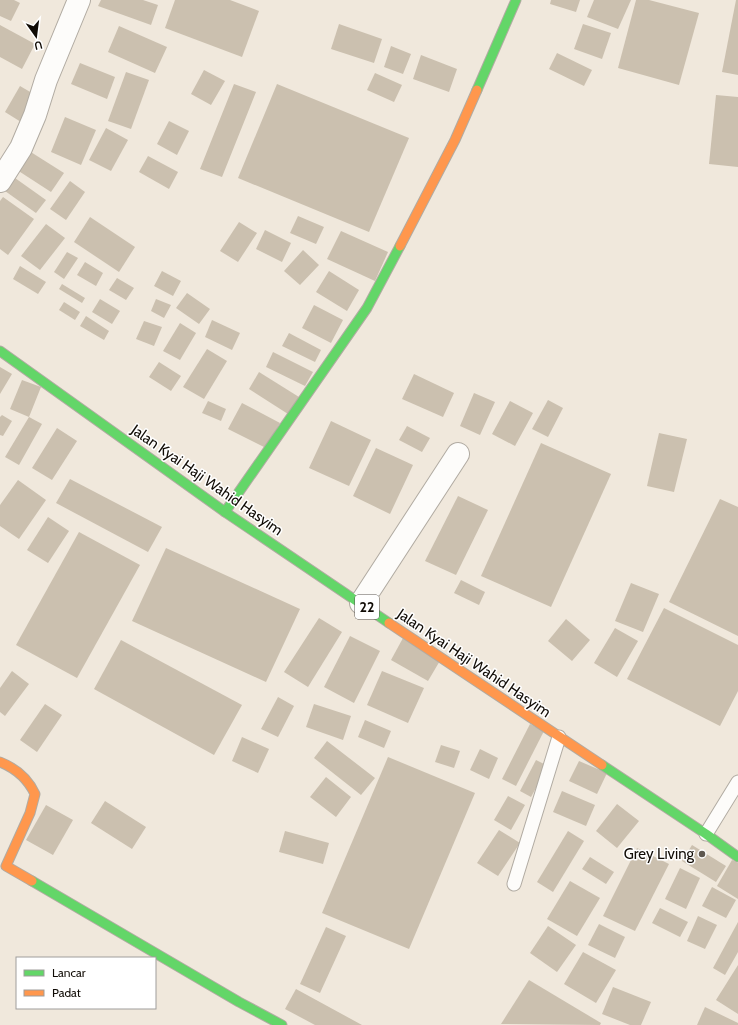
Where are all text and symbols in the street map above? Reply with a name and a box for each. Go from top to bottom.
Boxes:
north arrow [16,16,56,56]
text: U [33,38,44,53]
street label: Jalan Kyai Haji Wahid Hasyim [127,420,286,539]
road number: 22 [355,595,379,619]
street label: Jalan Kyai Haji Wahid Hasyim [393,604,554,721]
place label: Grey Living [624,845,695,863]
marker: Grey Living [697,849,707,859]
legend [16,957,156,1009]
text: Lancar [52,965,86,980]
text: Padat [52,985,81,1000]

